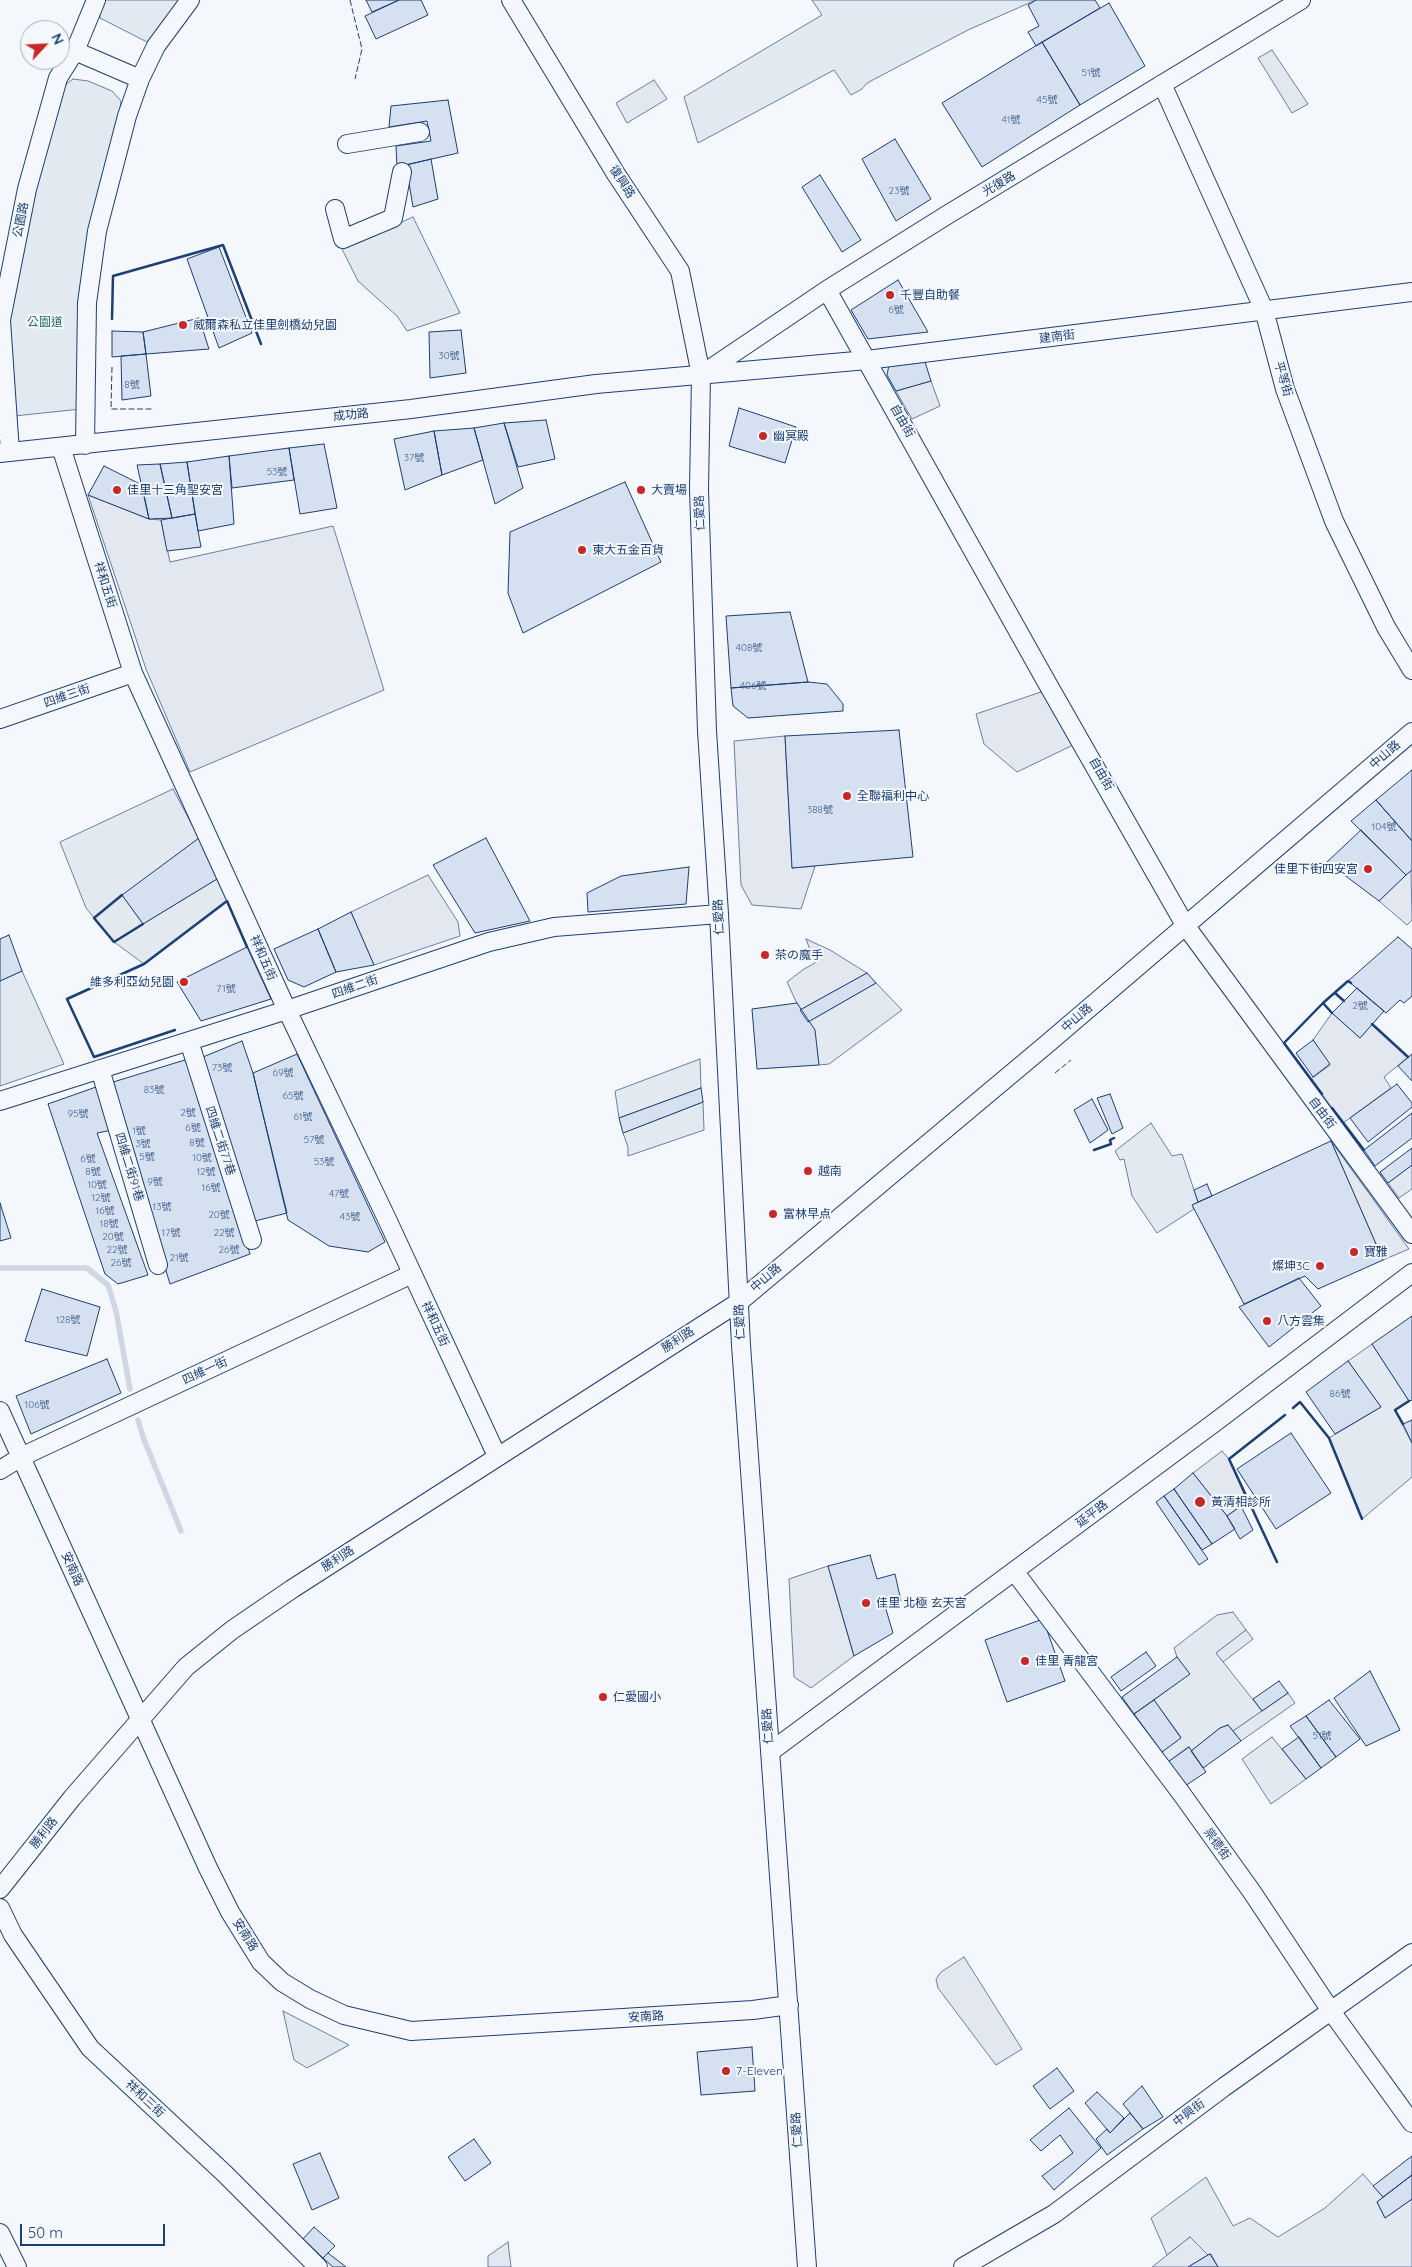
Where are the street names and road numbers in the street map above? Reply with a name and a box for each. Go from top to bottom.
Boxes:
street label: 復興路 [606,163,638,201]
street label: 光復路 [980,169,1018,199]
street label: 公園路 [10,201,32,239]
street label: 建南街 [1038,328,1076,346]
street label: 平等街 [1271,360,1295,398]
street label: 自由街 [887,402,917,440]
street label: 成功路 [332,406,370,424]
street label: 仁愛路 [692,495,708,531]
street label: 祥和五街 [91,560,119,610]
street label: 四維三街 [42,681,92,711]
street label: 中山路 [1367,738,1403,772]
street label: 自由街 [1086,755,1116,793]
street label: 仁愛路 [711,899,727,935]
street label: 祥和五街 [247,933,279,983]
street label: 四維二街 [330,972,380,1002]
street label: 中山路 [1059,1001,1095,1035]
street label: 自由街 [1305,1094,1339,1132]
street label: 四維二街77巷 [202,1104,238,1178]
street label: 四維二街91巷 [112,1131,146,1203]
street label: 中山路 [748,1261,784,1295]
street label: 祥和五街 [418,1299,452,1349]
street label: 仁愛路 [732,1304,748,1340]
street label: 勝利路 [659,1324,697,1356]
street label: 四維一街 [180,1354,230,1388]
street label: 延平路 [1073,1497,1111,1531]
street label: 勝利路 [319,1543,357,1575]
street label: 安南路 [58,1550,86,1588]
street label: 仁愛路 [760,1708,776,1744]
street label: 勝利路 [27,1814,61,1852]
street label: 祟德街 [1201,1825,1233,1863]
street label: 安南路 [229,1916,261,1954]
street label: 安南路 [628,2009,664,2025]
street label: 祥和三街 [123,2077,167,2121]
street label: 中興街 [1170,2096,1208,2130]
street label: 仁愛路 [789,2112,805,2148]

